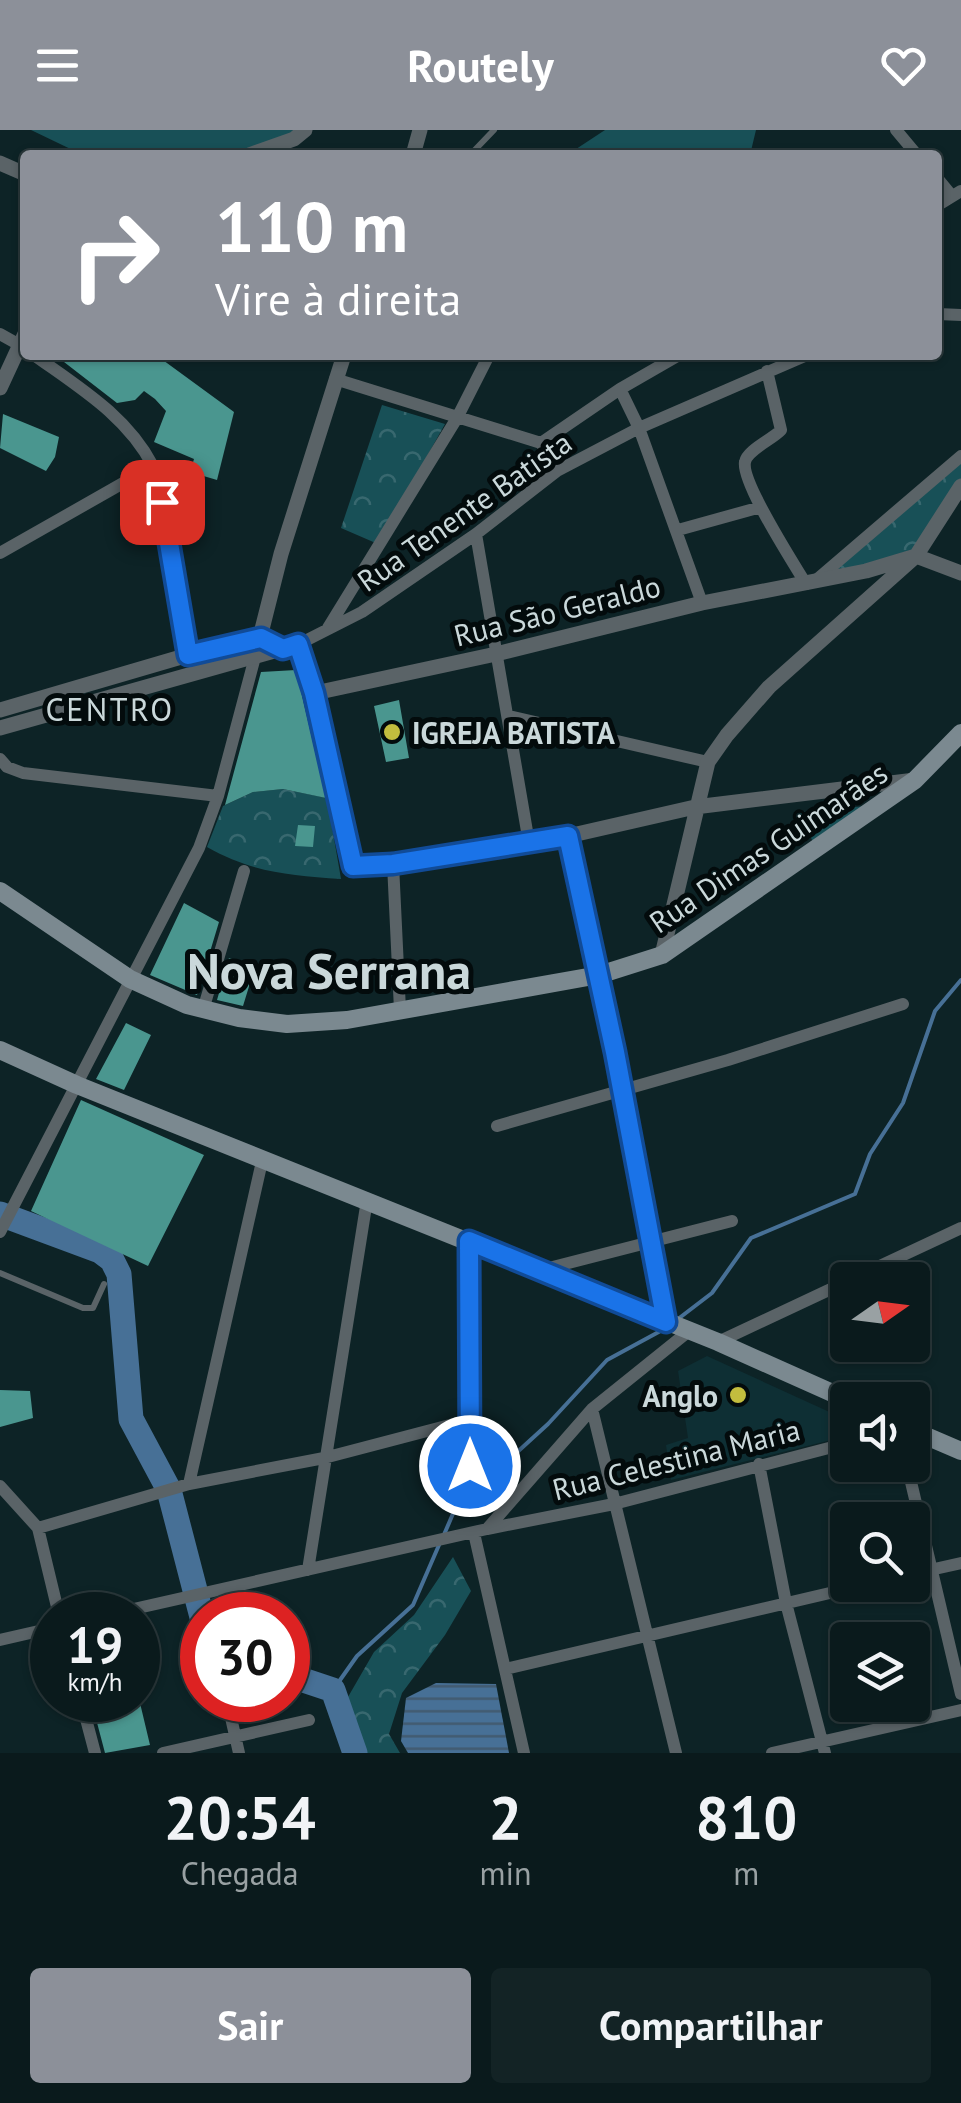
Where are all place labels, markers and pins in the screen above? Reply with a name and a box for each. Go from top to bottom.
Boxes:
pin [120,460,205,545]
place label: IGREJA BATISTA [412,713,616,752]
marker: IGREJA BATISTA [381,721,403,743]
place label: Anglo [642,1376,718,1415]
marker: Anglo [727,1384,749,1406]

